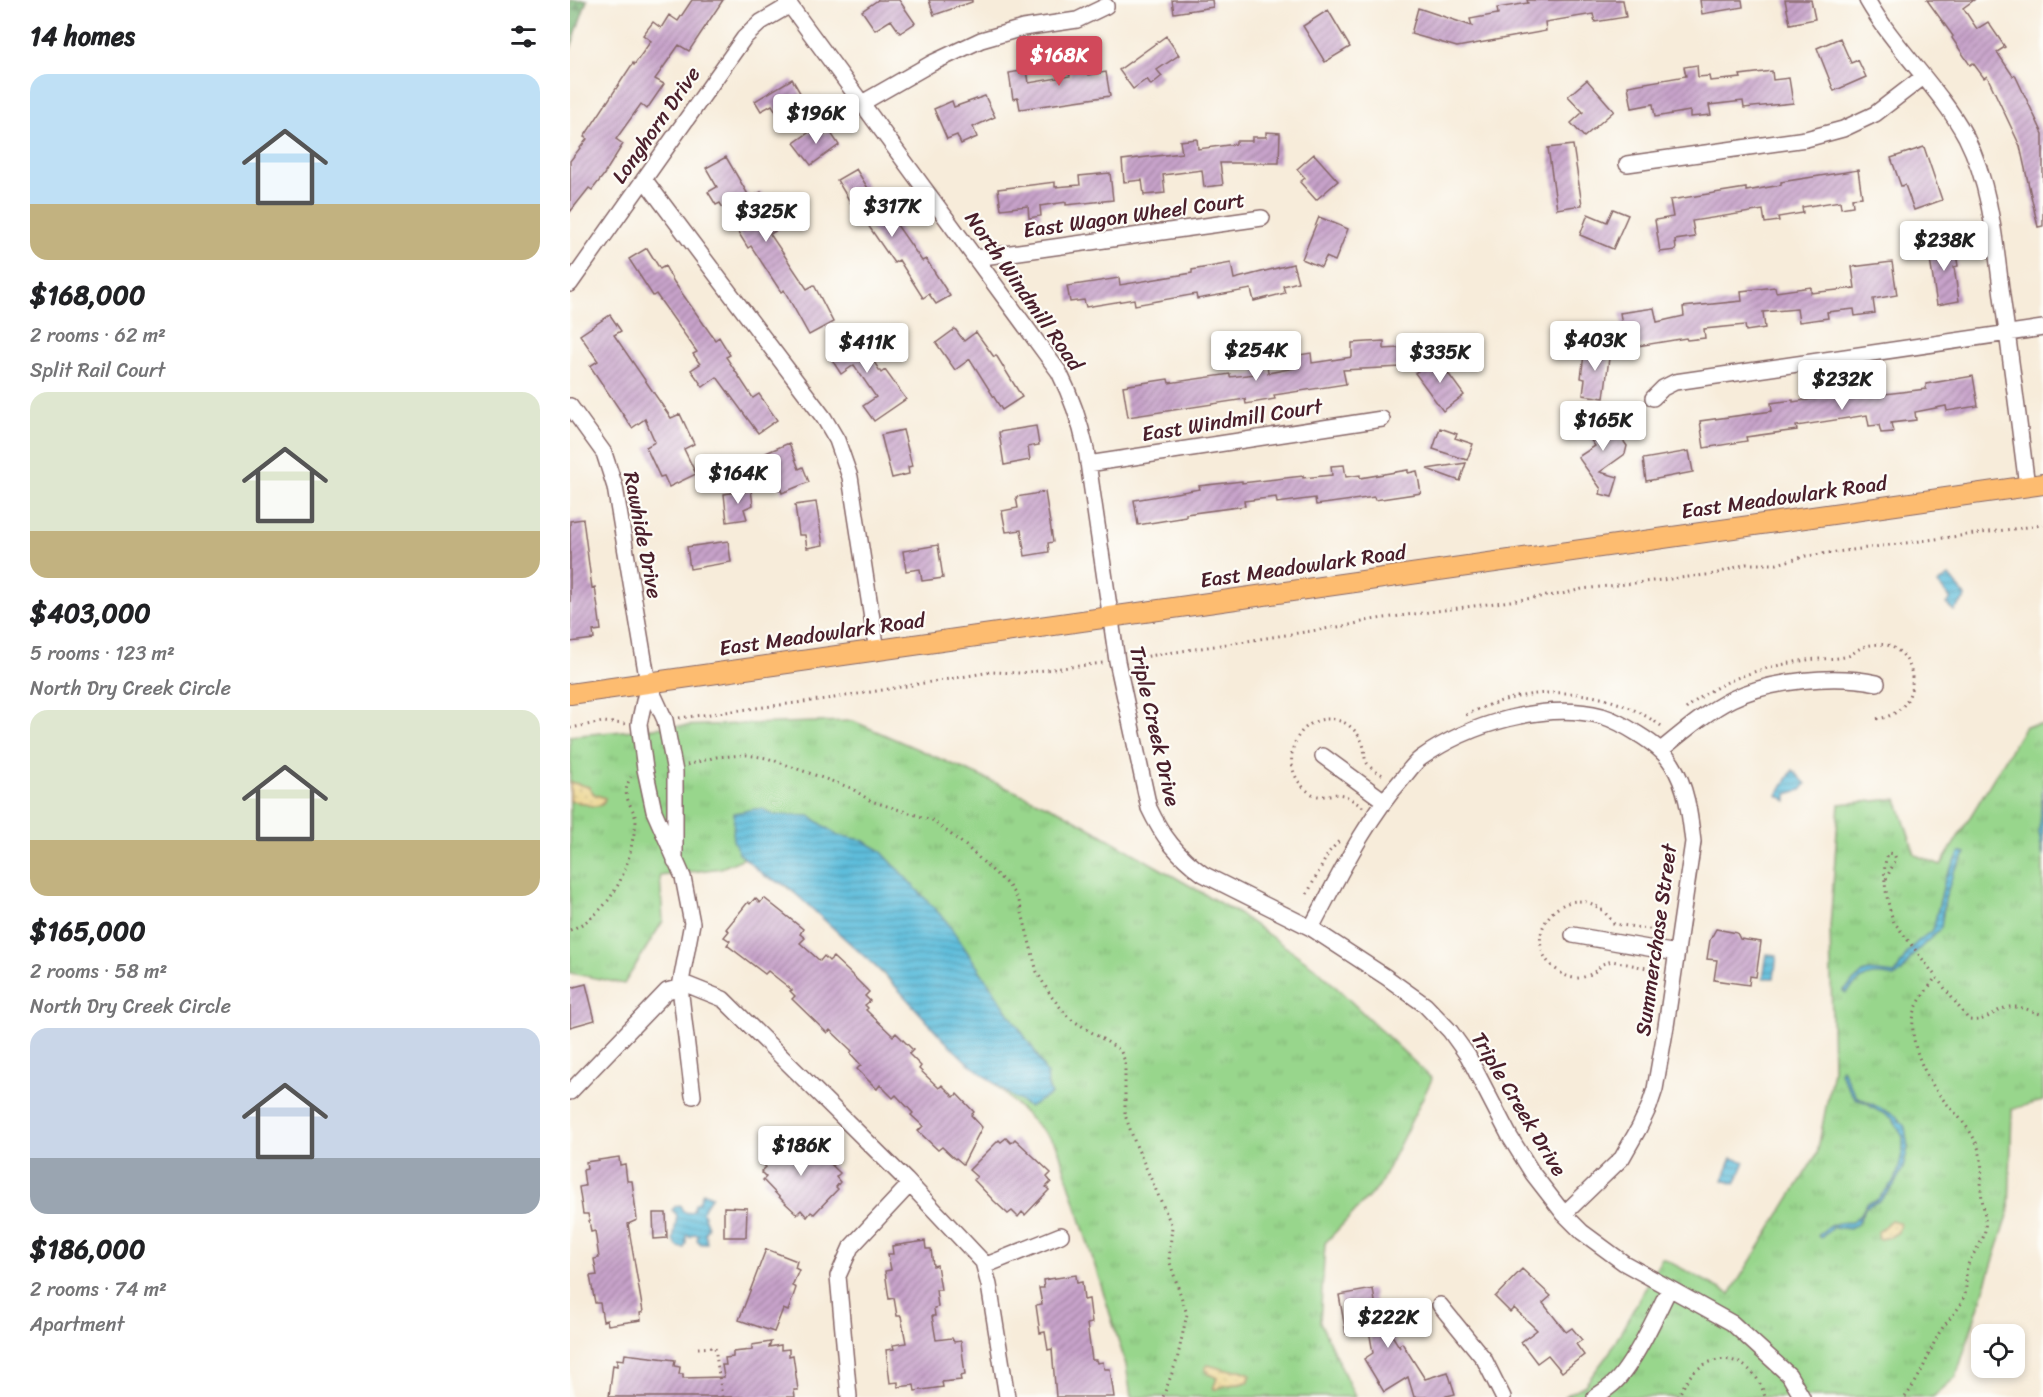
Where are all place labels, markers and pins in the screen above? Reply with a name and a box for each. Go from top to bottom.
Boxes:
pin: $168K [1017,36,1101,87]
pin: $196K [774,94,858,145]
pin: $317K [850,187,934,238]
pin: $325K [724,192,808,243]
pin: $238K [1902,221,1986,272]
pin: $403K [1553,321,1637,372]
pin: $411K [825,323,909,374]
pin: $254K [1214,331,1298,382]
pin: $335K [1398,333,1482,384]
pin: $232K [1800,360,1884,411]
pin: $165K [1561,401,1645,452]
pin: $164K [696,454,780,505]
pin: $186K [759,1126,843,1177]
pin: $222K [1346,1298,1430,1349]

